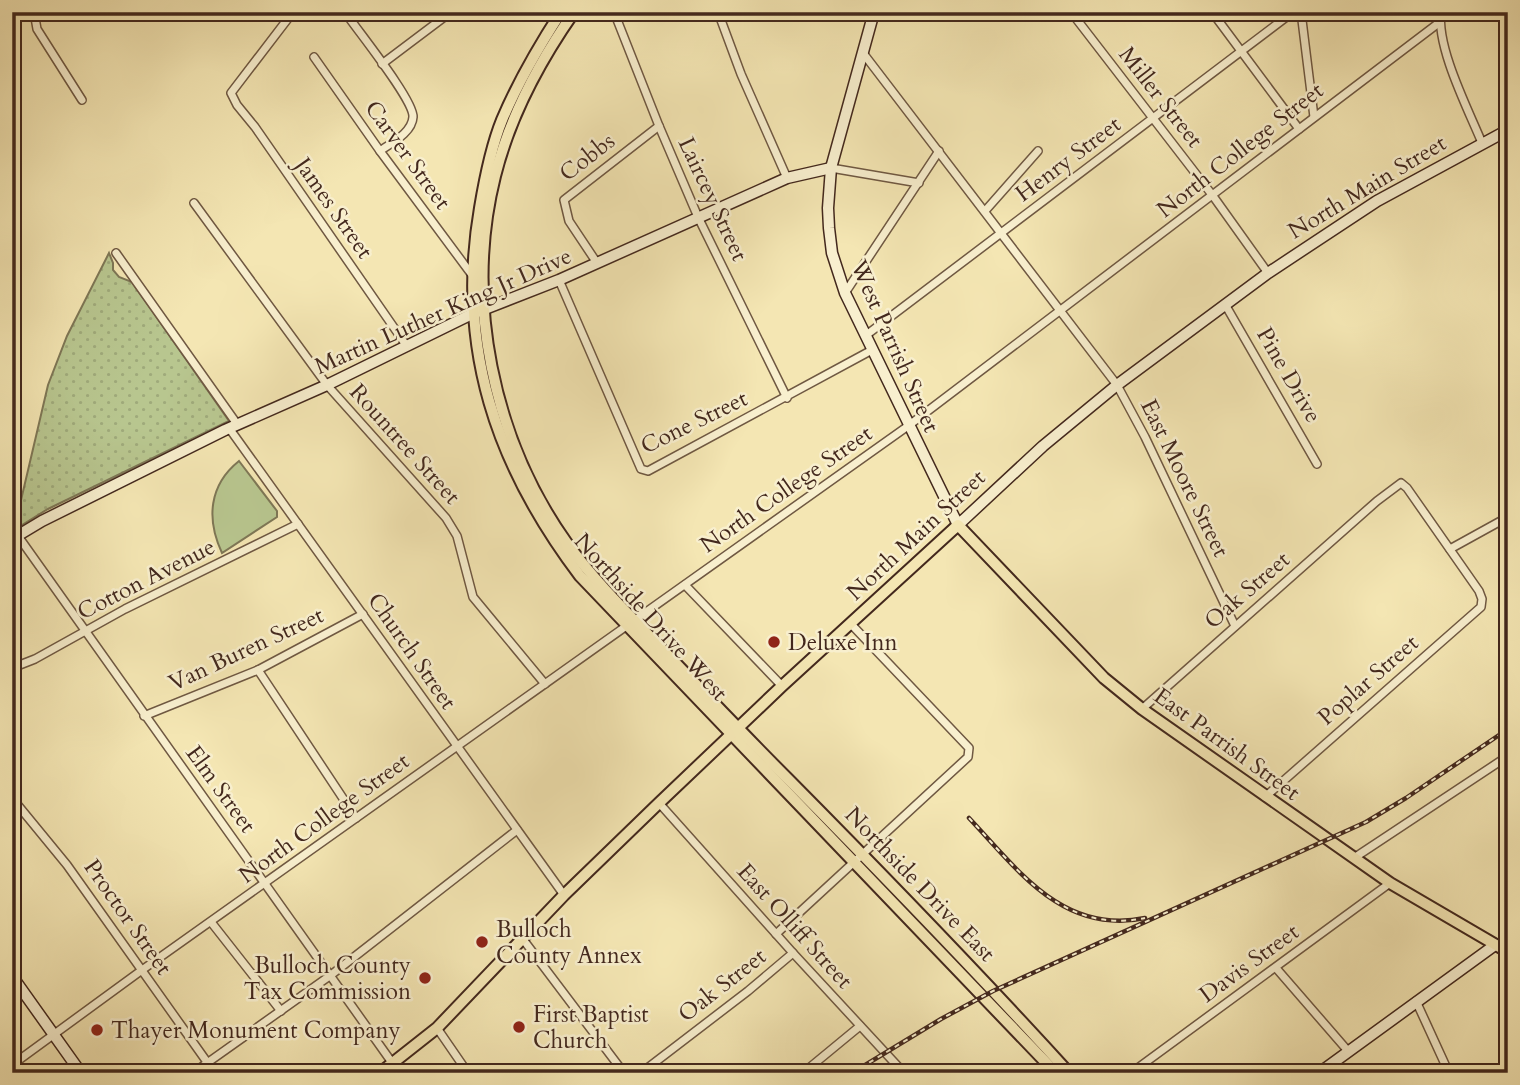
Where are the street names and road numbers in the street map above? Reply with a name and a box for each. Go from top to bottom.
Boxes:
street label: Miller Street [1112,40,1210,154]
street label: North College Street [1150,75,1330,225]
street label: Carver Street [358,94,458,216]
street label: Henry Street [1009,109,1127,209]
street label: Cobbs [553,126,621,188]
street label: North Main Street [1282,128,1452,246]
street label: Laircey Street [671,132,755,266]
street label: James Street [286,149,380,265]
street label: Martin Luther King Jr Drive [310,240,576,382]
street label: West Parrish Street [843,254,947,437]
street label: Pine Drive [1249,322,1329,428]
street label: Rountree Street [343,377,467,511]
street label: Cone Street [636,383,752,461]
street label: East Moore Street [1133,394,1237,562]
street label: North College Street [694,418,878,560]
street label: North Main Street [840,463,992,607]
street label: Northside Drive West [567,526,735,708]
street label: Cotton Avenue [72,531,220,627]
street label: Oak Street [1198,544,1296,636]
street label: Church Street [360,586,464,716]
street label: Van Buren Street [163,600,329,698]
street label: Poplar Street [1311,628,1425,732]
street label: East Parrish Street [1148,680,1306,808]
street label: Elm Street [179,739,263,839]
street label: North College Street [233,746,415,890]
street label: Northside Drive East [838,800,1002,968]
street label: Proctor Street [77,853,179,981]
street label: East Olliff Street [730,857,860,995]
street label: Davis Street [1193,916,1305,1010]
street label: Oak Street [672,941,772,1029]

